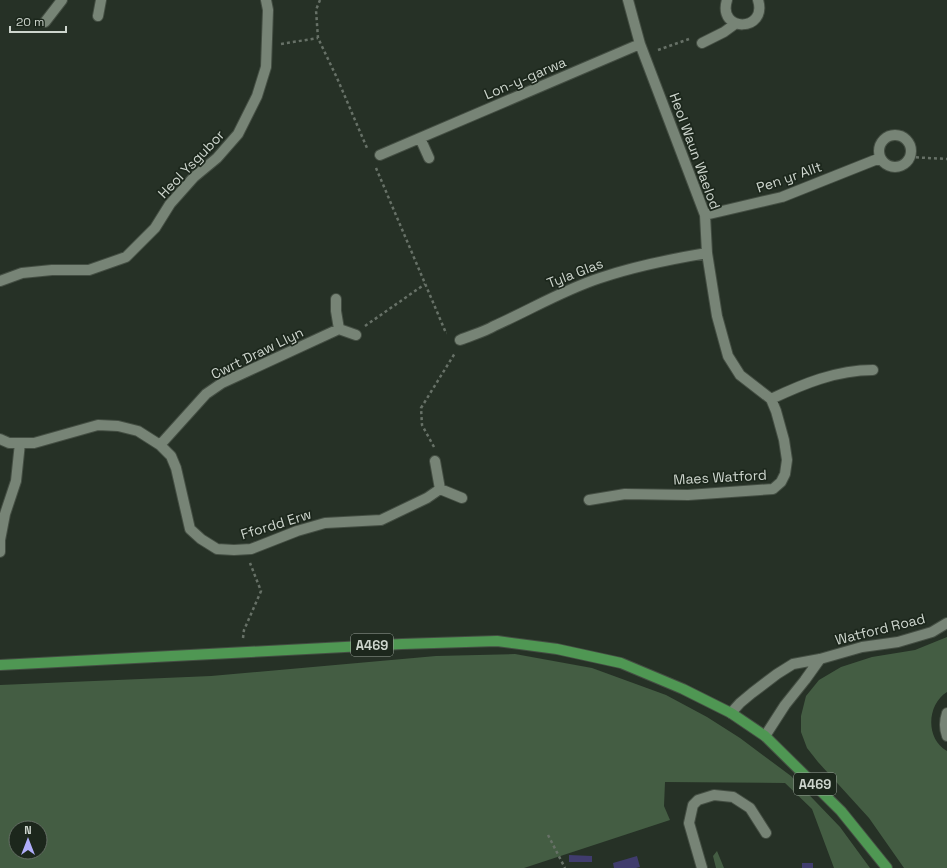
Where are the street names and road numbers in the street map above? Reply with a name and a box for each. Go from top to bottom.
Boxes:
street label: Lon-y-garwa [481,53,569,103]
street label: Heol Waun Waelod [666,90,724,212]
street label: Heol Ysgubor [154,126,228,202]
street label: Pen yr Allt [754,157,824,197]
street label: Tyla Glas [544,254,606,292]
street label: Cwrt Draw Llyn [208,323,306,383]
street label: Maes Watford [673,466,767,488]
street label: Ffordd Erw [238,505,314,543]
street label: Watford Road [833,609,927,649]
road number: A469 [351,634,393,656]
road number: A469 [794,773,836,795]

